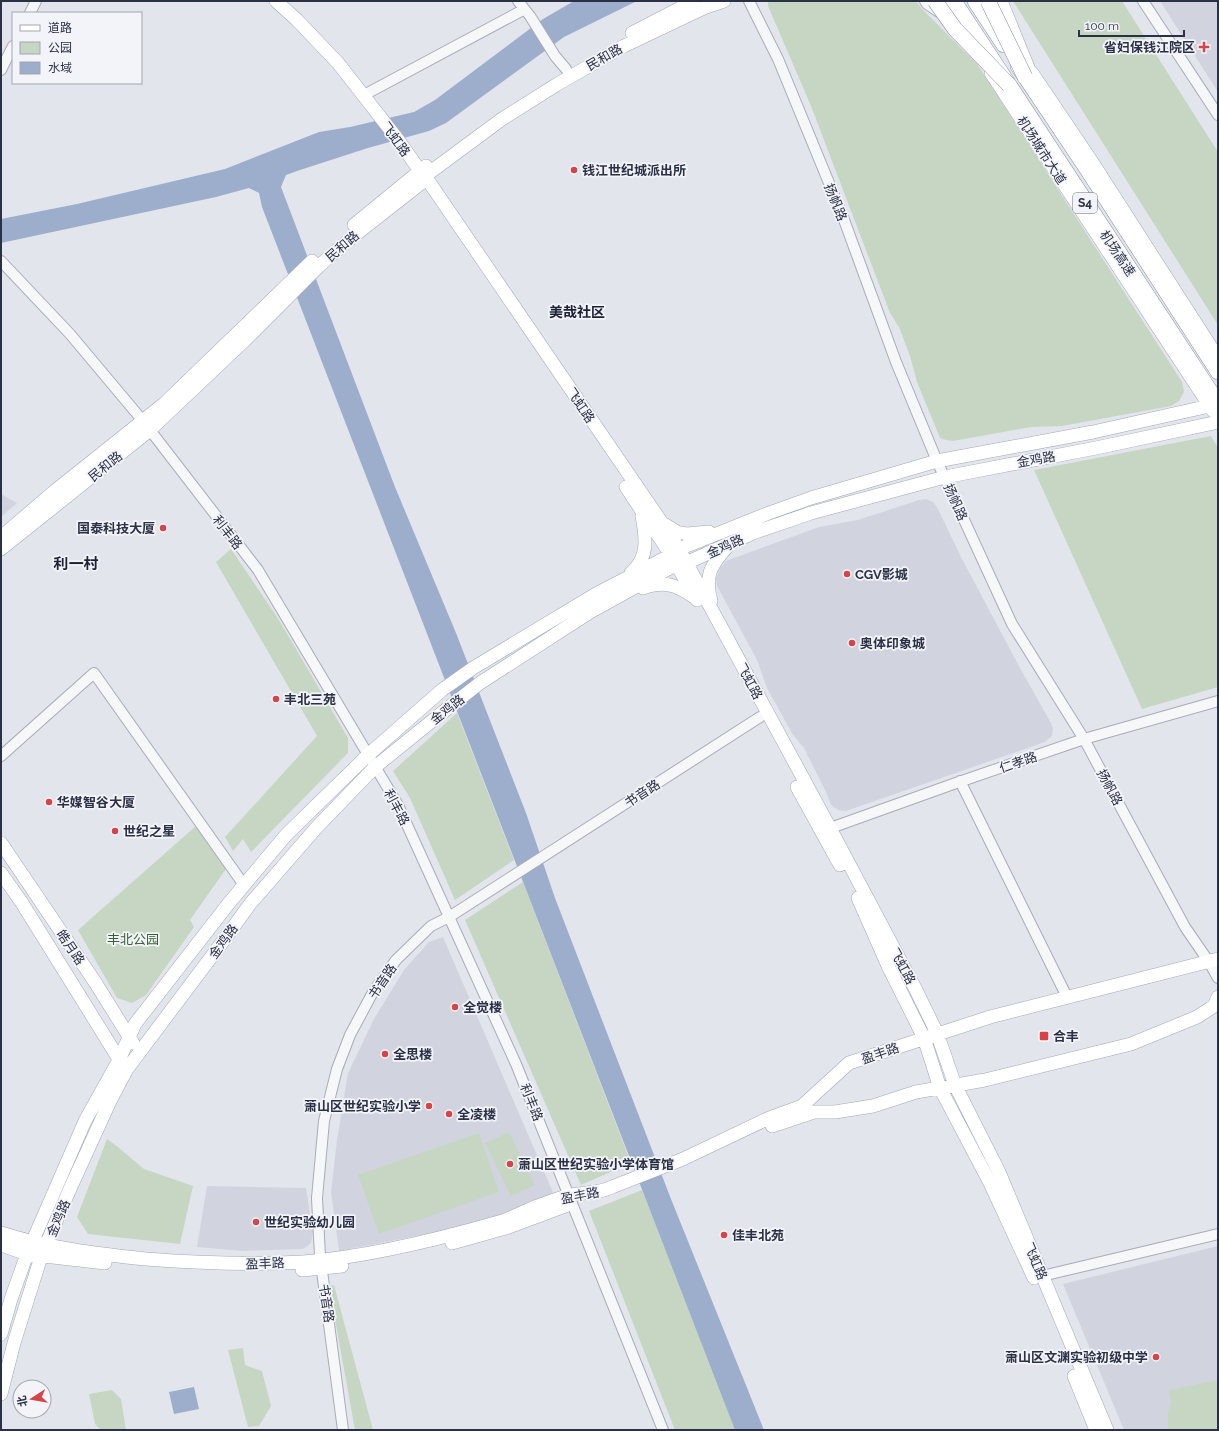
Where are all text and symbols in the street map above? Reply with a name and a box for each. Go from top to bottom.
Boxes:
legend [12,12,142,84]
scale bar [1079,12,1184,38]
text: 100 m [1085,19,1119,33]
text: 道路 [48,21,72,35]
place label: 省妇保钱江院区 [1104,40,1195,55]
text: 公园 [48,41,72,55]
street label: 民和路 [584,41,625,74]
marker: 省妇保钱江院区 [1198,41,1210,53]
text: 水域 [48,61,72,75]
street label: 机场城市大道 [1014,113,1069,187]
street label: 飞虹路 [378,119,413,159]
place label: 钱江世纪城派出所 [582,163,686,178]
marker: 钱江世纪城派出所 [569,165,579,175]
street label: 扬帆路 [821,181,850,223]
road number: S4 [1073,193,1097,213]
street label: 民和路 [323,228,362,265]
street label: 机场高速 [1097,228,1138,279]
district label: 美哉社区 [549,304,605,320]
street label: 飞虹路 [563,385,598,426]
street label: 民和路 [85,448,125,484]
street label: 金鸡路 [1016,449,1057,470]
street label: 扬帆路 [941,481,970,523]
street label: 利丰路 [210,512,246,552]
place label: 国泰科技大厦 [77,521,155,536]
marker: 国泰科技大厦 [158,523,168,533]
street label: 金鸡路 [704,532,746,561]
district label: 利一村 [53,555,99,573]
place label: CGV影城 [855,567,908,582]
marker: CGV影城 [842,569,852,579]
place label: 奥体印象城 [860,636,925,651]
marker: 奥体印象城 [847,638,857,648]
street label: 飞虹路 [734,660,765,702]
street label: 金鸡路 [427,691,467,727]
place label: 丰北三苑 [284,692,336,707]
marker: 丰北三苑 [271,694,281,704]
street label: 仁孝路 [997,749,1039,776]
street label: 扬帆路 [1094,766,1125,808]
street label: 书音路 [622,777,663,810]
street label: 利丰路 [381,786,412,828]
place label: 华媒智谷大厦 [57,795,135,810]
marker: 华媒智谷大厦 [44,797,54,807]
place label: 世纪之星 [123,824,175,839]
marker: 世纪之星 [110,826,120,836]
street label: 金鸡路 [206,921,241,961]
street label: 皓月路 [53,927,88,968]
park label: 丰北公园 [107,932,159,947]
street label: 飞虹路 [887,945,918,987]
street label: 书音路 [365,961,400,1002]
place label: 全觉楼 [463,1000,502,1015]
marker: 全觉楼 [450,1002,460,1012]
place label: 合丰 [1053,1029,1079,1044]
marker: 合丰 [1038,1030,1050,1042]
street label: 盈丰路 [859,1040,901,1067]
place label: 全思楼 [393,1047,432,1062]
marker: 全思楼 [380,1049,390,1059]
street label: 利丰路 [517,1081,546,1123]
place label: 萧山区世纪实验小学 [304,1099,421,1114]
marker: 萧山区世纪实验小学 [424,1101,434,1111]
place label: 全凌楼 [457,1107,496,1122]
marker: 全凌楼 [444,1109,454,1119]
place label: 萧山区世纪实验小学体育馆 [518,1157,674,1172]
marker: 萧山区世纪实验小学体育馆 [505,1159,515,1169]
street label: 盈丰路 [560,1184,601,1207]
street label: 金鸡路 [44,1197,73,1239]
place label: 世纪实验幼儿园 [264,1215,355,1230]
marker: 世纪实验幼儿园 [251,1217,261,1227]
place label: 佳丰北苑 [732,1228,784,1243]
marker: 佳丰北苑 [719,1230,729,1240]
street label: 飞虹路 [1021,1240,1050,1282]
street label: 盈丰路 [245,1255,285,1272]
street label: 书音路 [316,1283,337,1323]
place label: 萧山区文渊实验初级中学 [1005,1350,1148,1365]
marker: 萧山区文渊实验初级中学 [1151,1352,1161,1362]
north arrow [12,1379,52,1419]
text: 北 [15,1394,30,1408]

